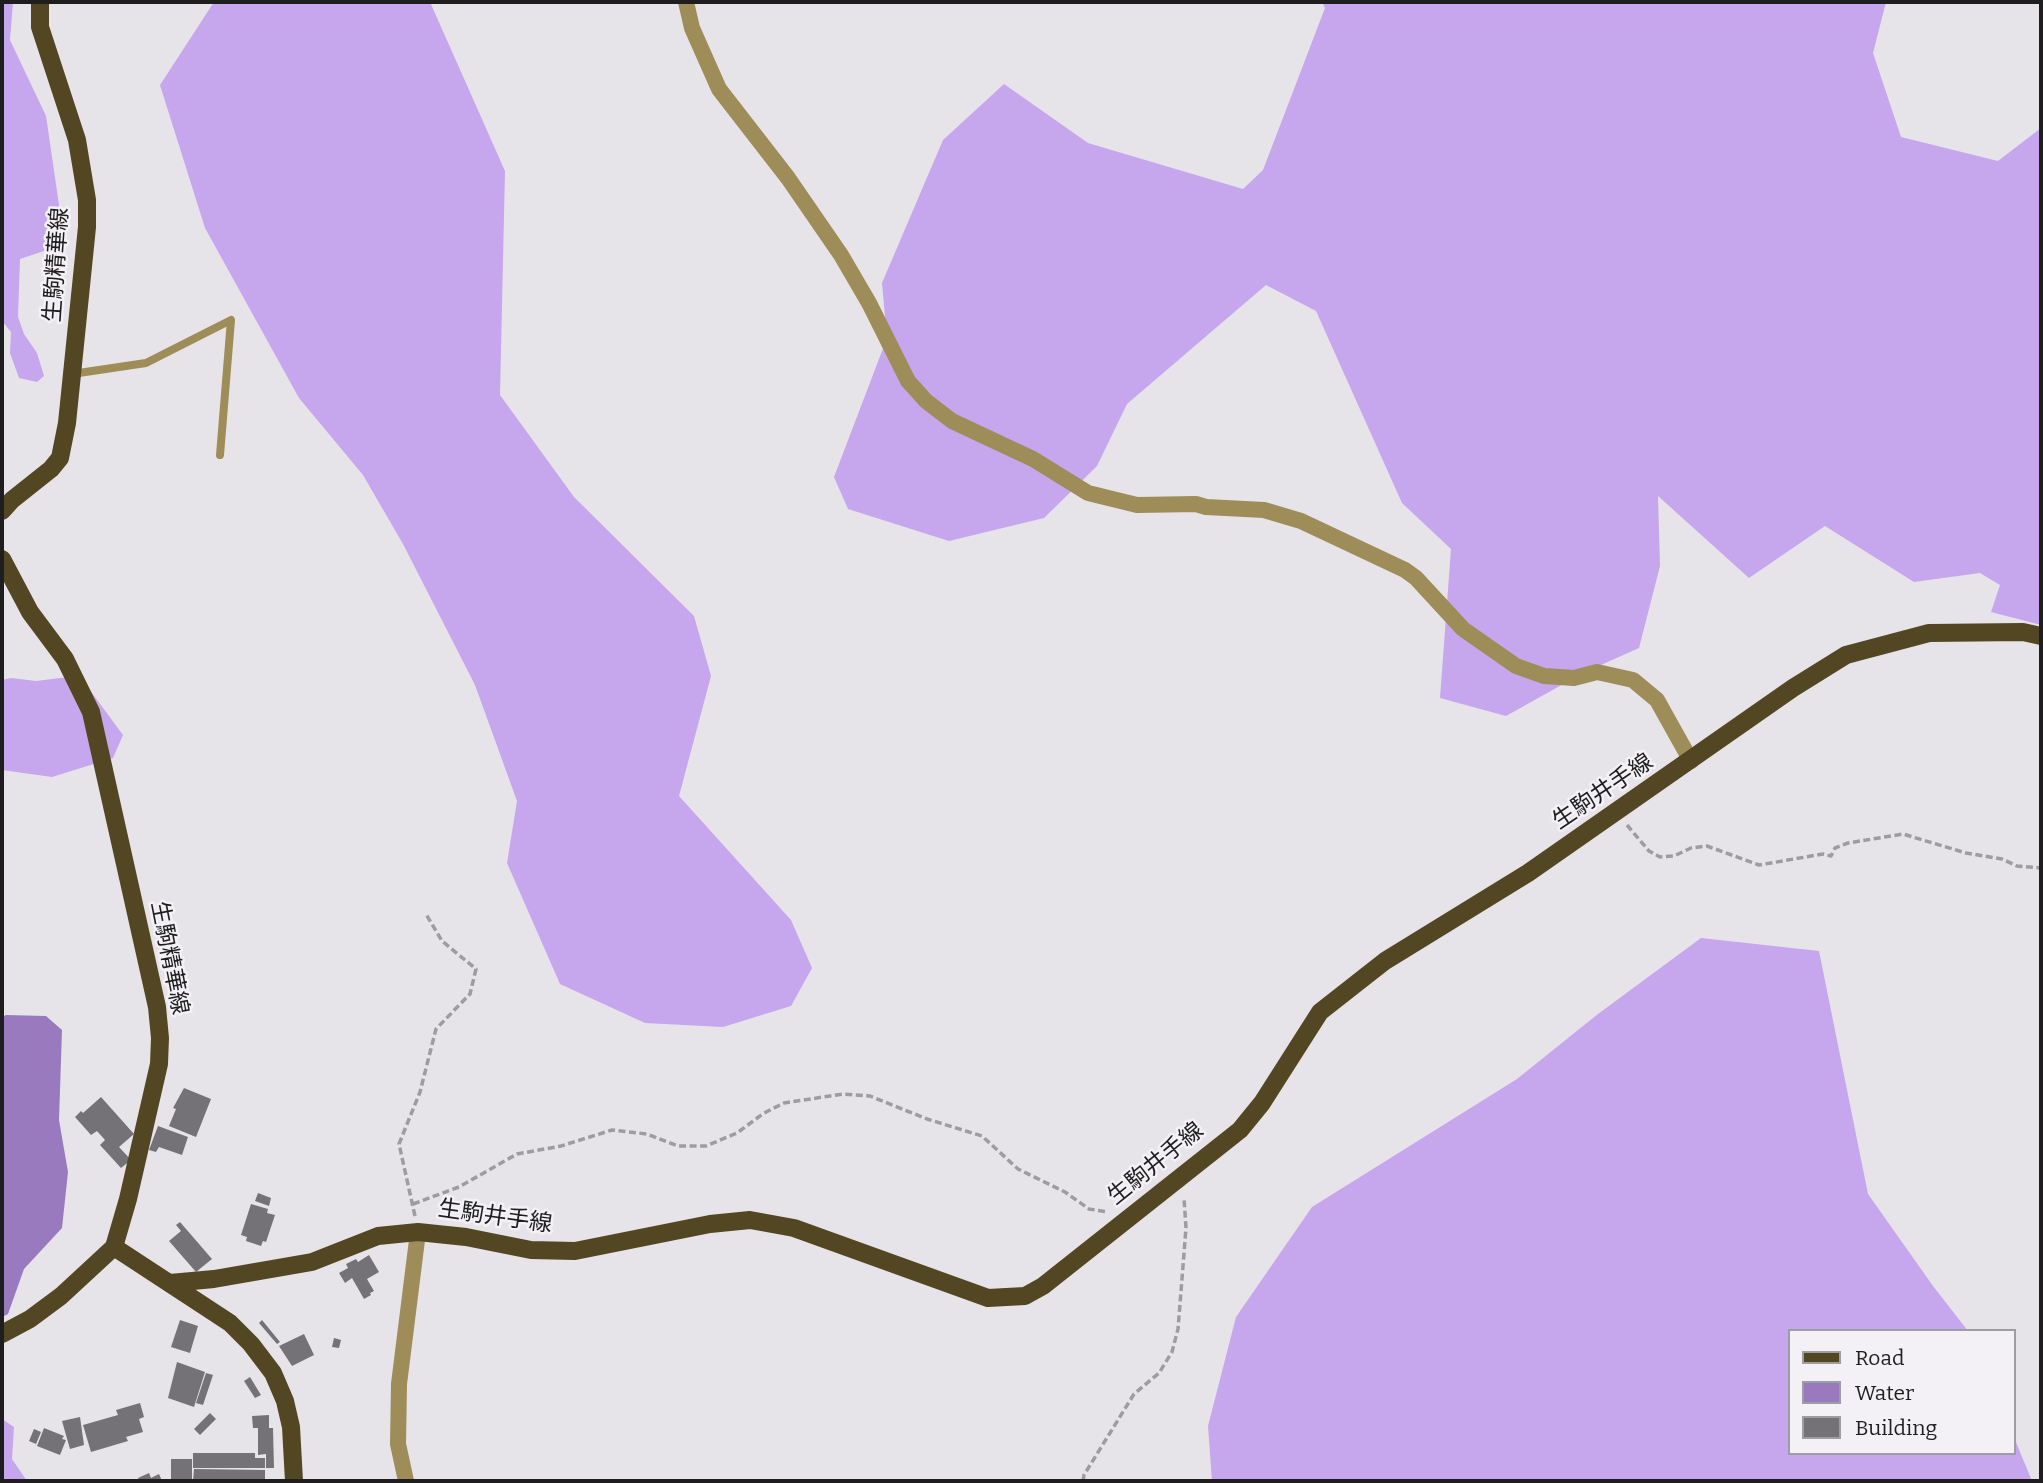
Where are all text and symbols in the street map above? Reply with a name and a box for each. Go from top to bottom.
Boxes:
street label: 生駒精華線 [39,207,75,323]
street label: 生駒井手線 [1548,748,1658,836]
street label: 生駒精華線 [144,899,194,1017]
street label: 生駒井手線 [1103,1117,1209,1211]
street label: 生駒井手線 [436,1195,554,1239]
legend [1787,1329,2015,1455]
text: Road [1855,1345,1904,1371]
text: Water [1855,1380,1914,1406]
text: Building [1855,1415,1937,1441]

